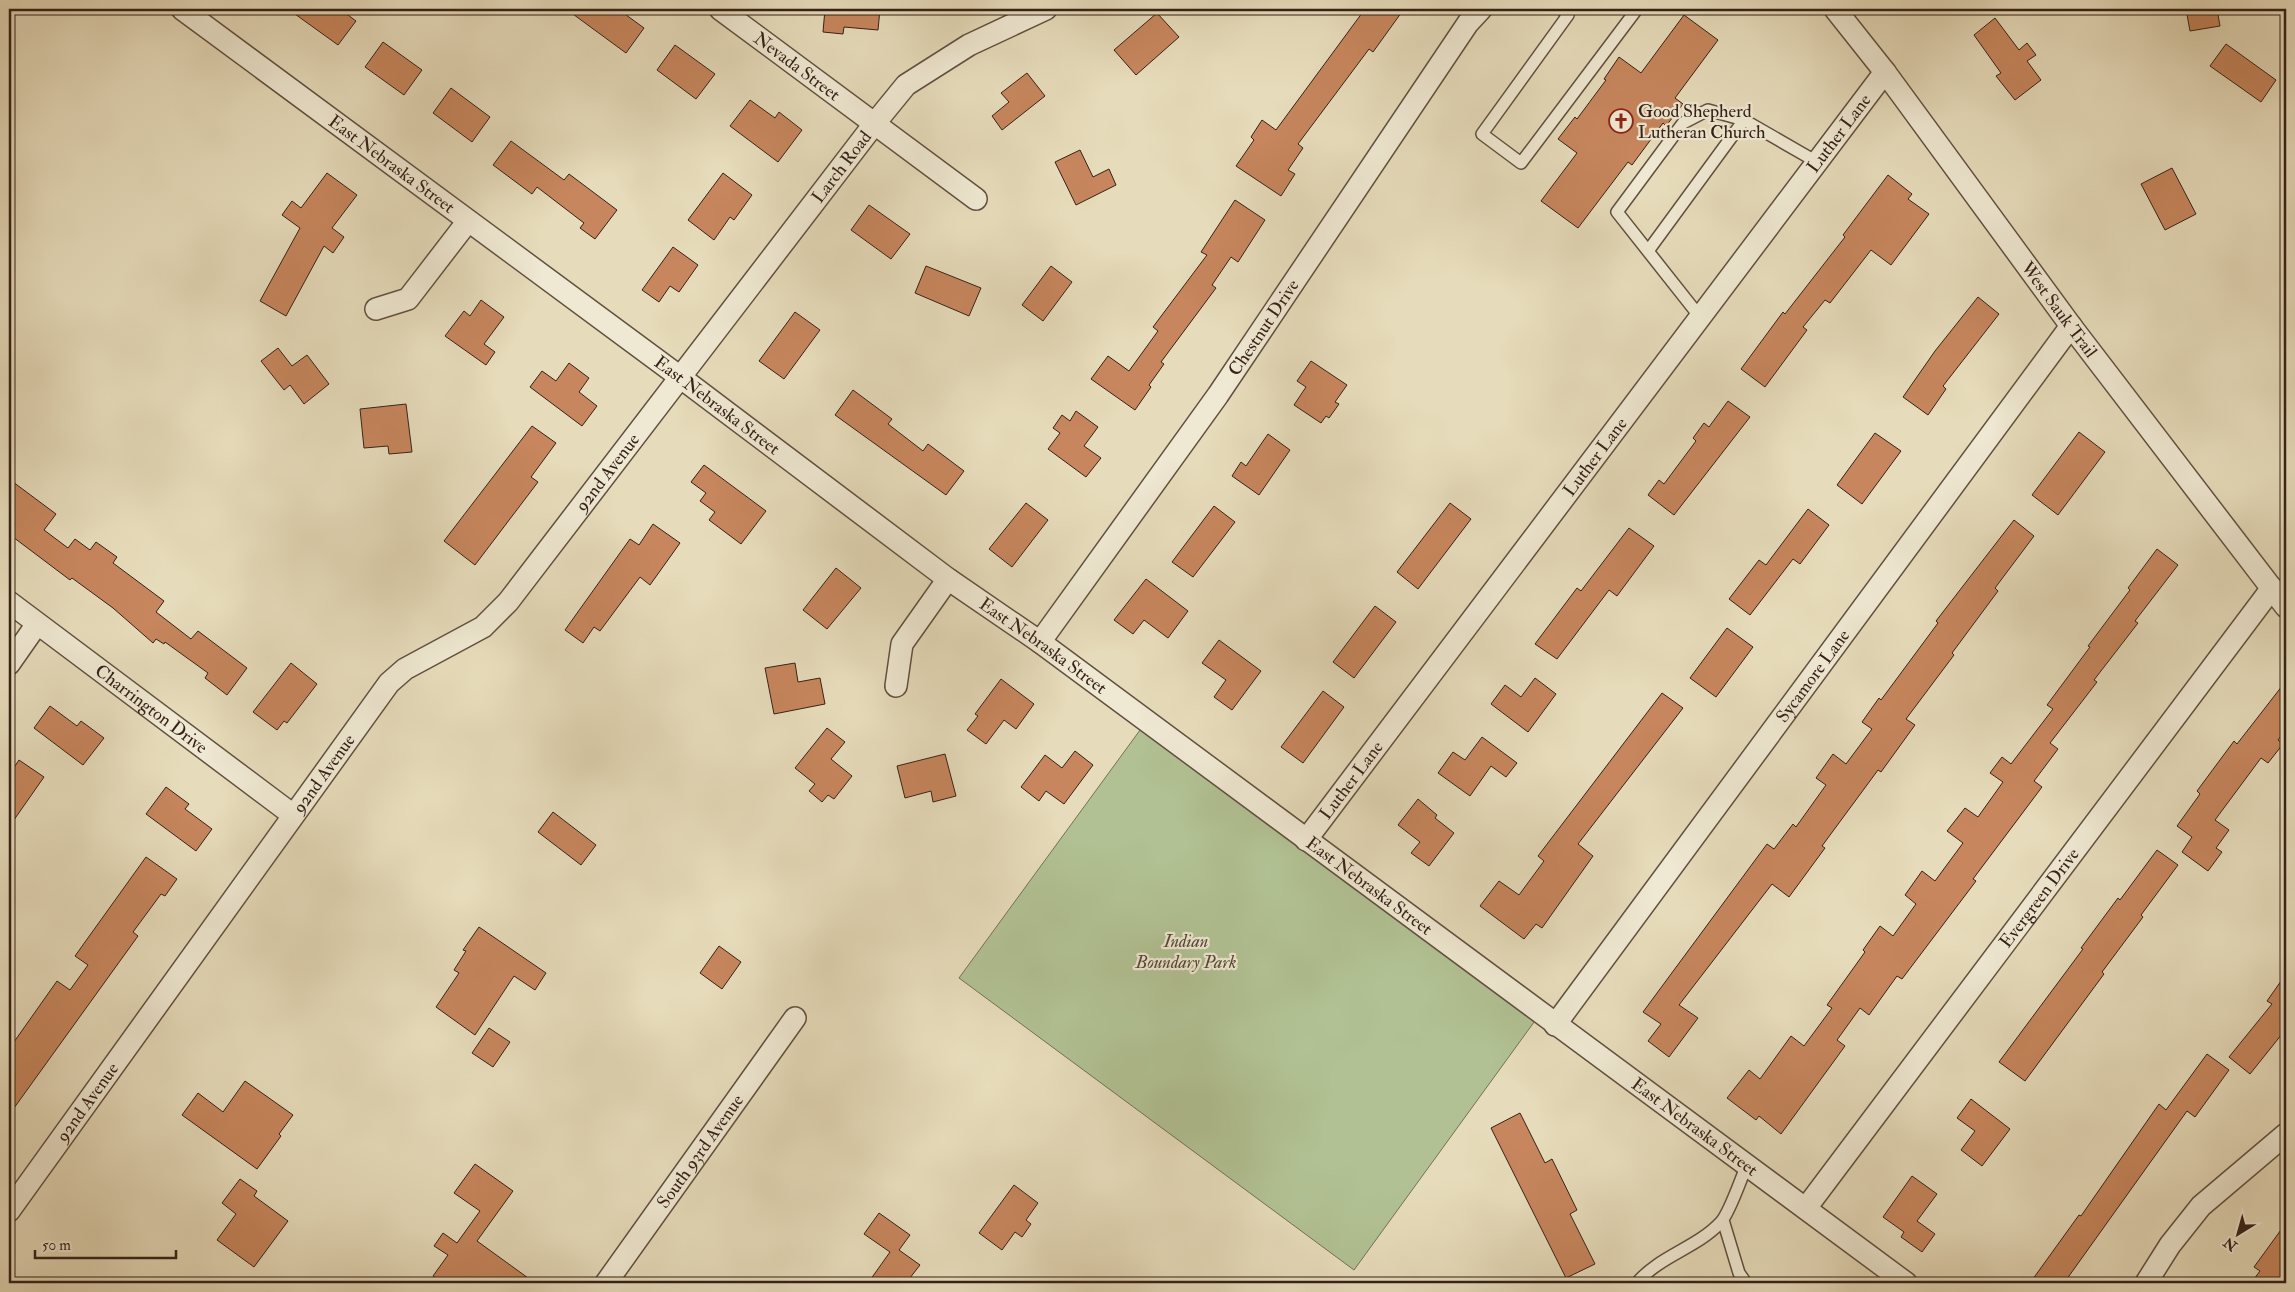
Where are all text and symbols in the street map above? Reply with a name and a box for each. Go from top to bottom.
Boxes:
street label: Nevada Street [749,27,845,106]
street label: Luther Lane [1802,89,1877,178]
place label: Good Shepherd Lutheran Church [1638,100,1766,144]
church icon: Good Shepherd Lutheran Church [1608,108,1634,134]
street label: East Nebraska Street [324,110,460,219]
street label: Larch Road [807,126,877,208]
street label: West Sauk Trail [2015,256,2102,363]
street label: Chestnut Drive [1223,275,1305,380]
street label: East Nebraska Street [650,351,785,460]
street label: Luther Lane [1558,413,1633,501]
street label: 92nd Avenue [569,429,645,518]
street label: East Nebraska Street [975,593,1111,700]
street label: Sycamore Lane [1771,625,1855,727]
street label: Charrington Drive [90,659,212,759]
street label: 92nd Avenue [287,729,361,820]
street label: Luther Lane [1314,736,1389,824]
street label: East Nebraska Street [1301,832,1437,941]
street label: Evergreen Drive [1994,843,2085,953]
park label: Indian Boundary Park [1134,930,1237,974]
street label: 92nd Avenue [50,1058,124,1148]
street label: East Nebraska Street [1627,1073,1762,1182]
street label: South 93rd Avenue [652,1090,749,1213]
north arrow [2212,1210,2262,1260]
scale bar [35,1227,176,1259]
text: N [2220,1233,2241,1255]
text: 50 m [42,1236,71,1255]

